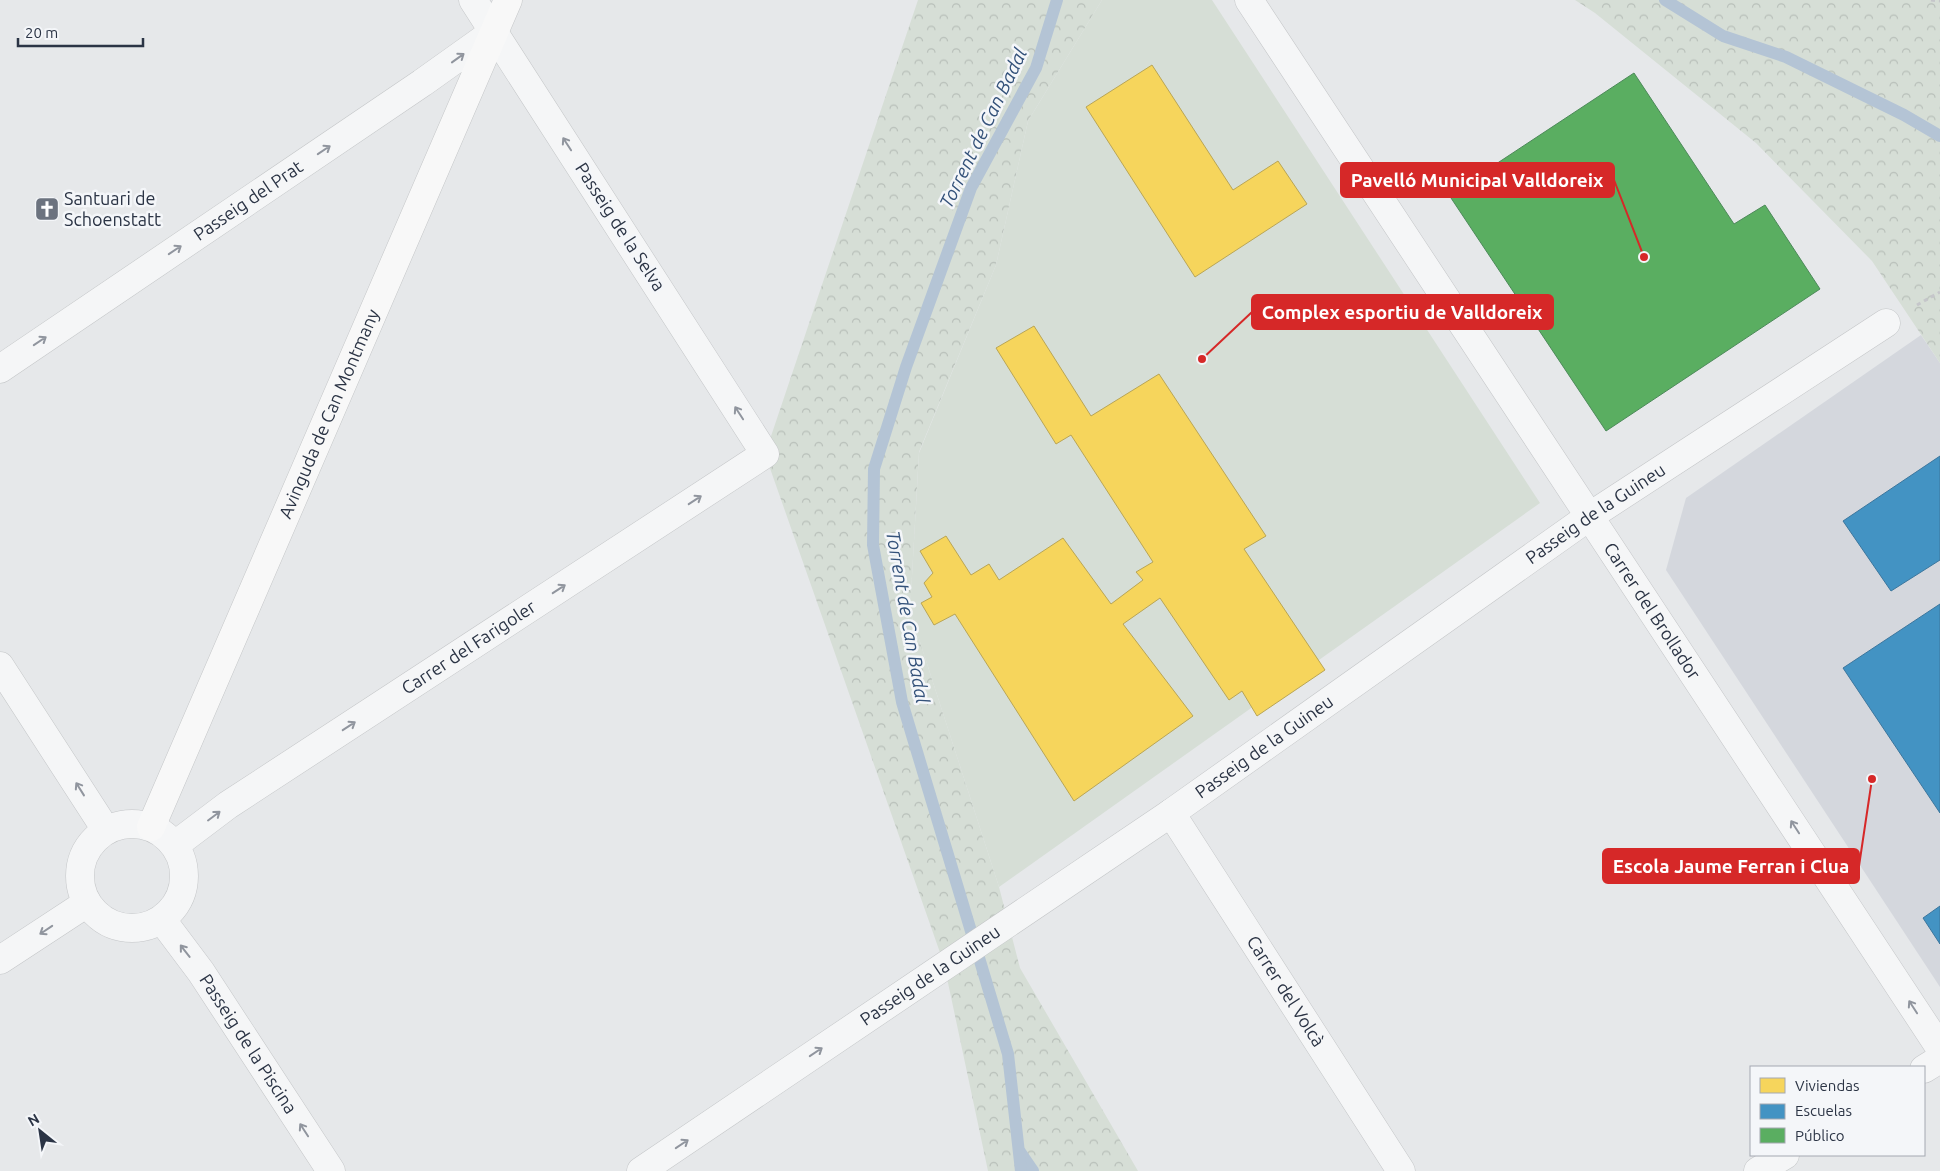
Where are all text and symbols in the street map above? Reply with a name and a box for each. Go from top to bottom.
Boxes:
scale bar [18,15,142,47]
text: 20 m [25,24,58,41]
water label: Torrent de Can Badal [935,44,1032,212]
one-way arrow [451,52,464,63]
one-way arrow [561,137,571,151]
one-way arrow [317,145,331,155]
street label: Passeig del Prat [189,156,306,244]
street label: Passeig de la Selva [572,159,670,294]
callout: Pavelló Municipal Valldoreix [1341,163,1614,197]
text: Pavelló Municipal Valldoreix [1351,169,1604,191]
place label: Santuari de Schoenstatt [64,188,161,229]
church icon: Santuari de Schoenstatt [34,196,60,222]
one-way arrow [168,245,182,255]
callout: Complex esportiu de Valldoreix [1252,295,1553,329]
text: Complex esportiu de Valldoreix [1262,301,1543,323]
street label: Avinguda de Can Montmany [274,305,383,521]
one-way arrow [33,336,47,346]
one-way arrow [734,407,744,421]
street label: Passeig de la Guineu [1521,459,1669,567]
one-way arrow [688,495,702,506]
water label: Torrent de Can Badal [882,529,934,706]
street label: Carrer del Brollador [1601,538,1705,683]
one-way arrow [551,584,565,594]
street label: Carrer del Farigoler [398,596,539,698]
street label: Passeig de la Guineu [1191,690,1337,802]
one-way arrow [342,721,356,731]
one-way arrow [75,782,86,796]
one-way arrow [207,810,220,821]
one-way arrow [1790,821,1800,835]
callout: Escola Jaume Ferran i Clua [1603,849,1859,883]
text: Escola Jaume Ferran i Clua [1613,855,1849,877]
street label: Passeig de la Guineu [856,921,1003,1029]
one-way arrow [40,925,54,935]
street label: Carrer del Volcà [1243,932,1329,1050]
one-way arrow [179,945,190,958]
street label: Passeig de la Piscina [196,970,302,1117]
one-way arrow [1908,1000,1918,1014]
one-way arrow [809,1047,823,1057]
legend [1750,1066,1925,1156]
text: Viviendas [1795,1077,1859,1094]
text: Escuelas [1795,1102,1852,1119]
north arrow [15,1106,65,1156]
text: N [25,1110,42,1129]
one-way arrow [299,1123,309,1137]
text: Público [1795,1127,1845,1144]
one-way arrow [675,1138,689,1149]

